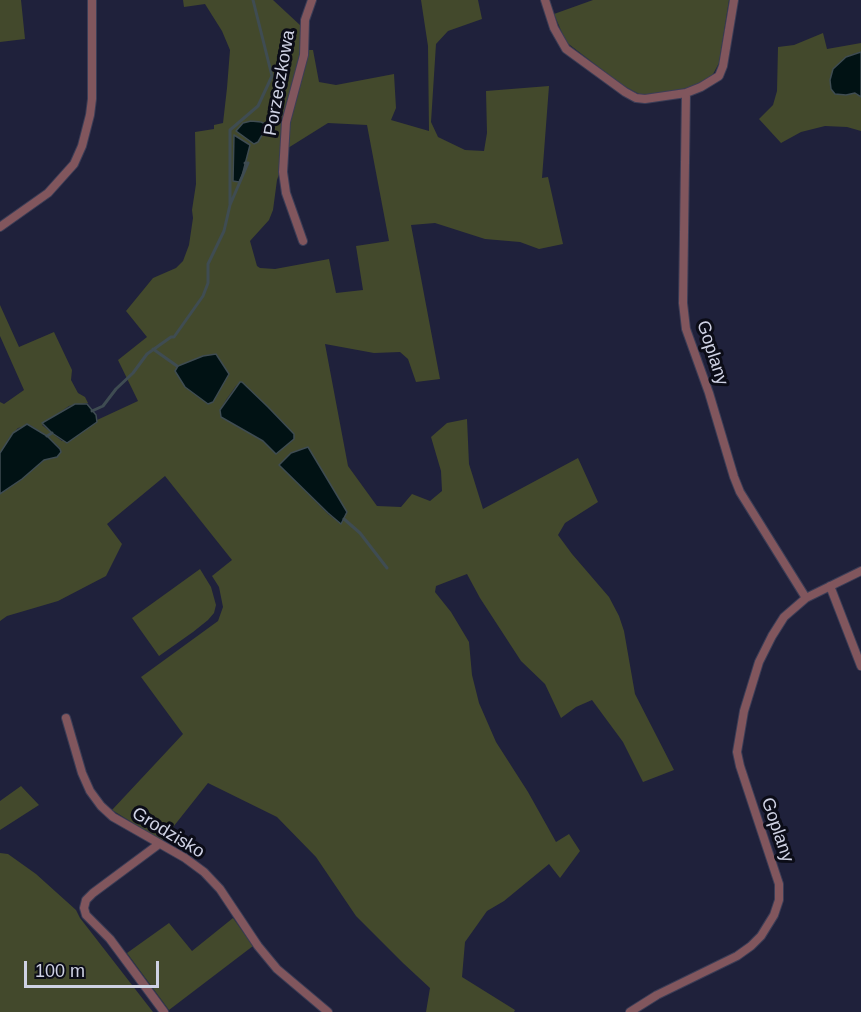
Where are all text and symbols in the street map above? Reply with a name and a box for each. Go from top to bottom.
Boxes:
street label: Porzeczkowa [260,28,300,138]
street label: Goplany [691,318,733,388]
street label: Goplany [756,795,798,865]
street label: Grodzisko [128,803,208,863]
scale bar [27,949,162,987]
text: 100 m [35,961,85,981]

